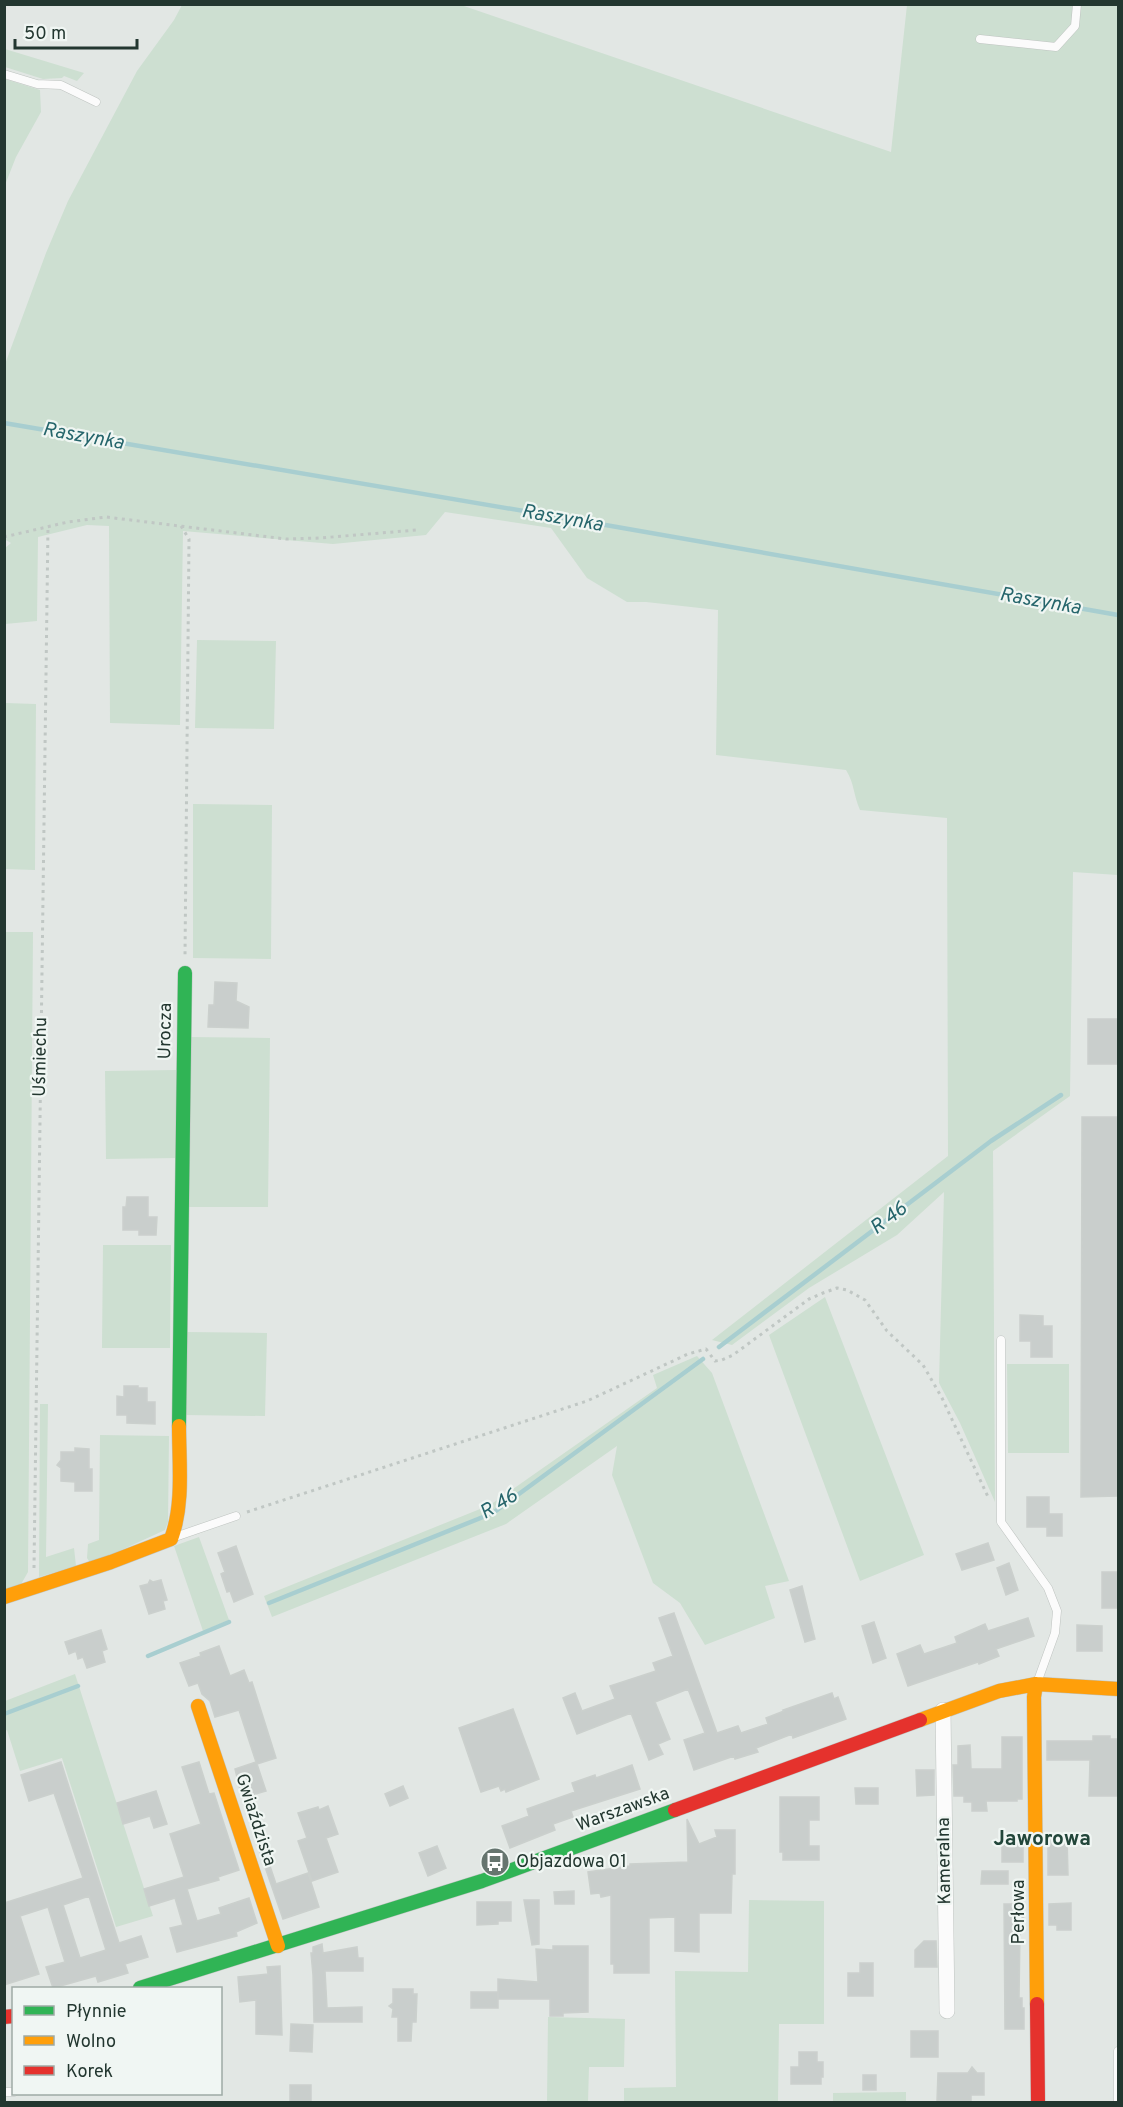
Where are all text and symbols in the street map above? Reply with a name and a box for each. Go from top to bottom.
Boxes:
scale bar [15,12,136,50]
text: 50 m [24,23,66,46]
water label: Raszynka [40,417,126,457]
water label: Raszynka [519,499,605,539]
water label: Raszynka [997,582,1083,622]
street label: Urocza [154,1002,178,1060]
street label: Uśmiechu [29,1017,53,1097]
water label: R 46 [865,1197,913,1241]
water label: R 46 [475,1484,523,1526]
street label: Gwiaździsta [229,1771,281,1869]
street label: Warszawska [573,1782,673,1838]
street label: Kameralna [933,1817,957,1905]
district label: Jaworowa [993,1826,1091,1853]
bus stop icon: Objazdowa 01 [479,1846,511,1878]
place label: Objazdowa 01 [516,1851,627,1874]
street label: Perłowa [1008,1879,1031,1945]
legend [12,1987,222,2095]
text: Płynnie [66,2001,127,2024]
text: Wolno [66,2031,116,2054]
text: Korek [66,2061,113,2084]

